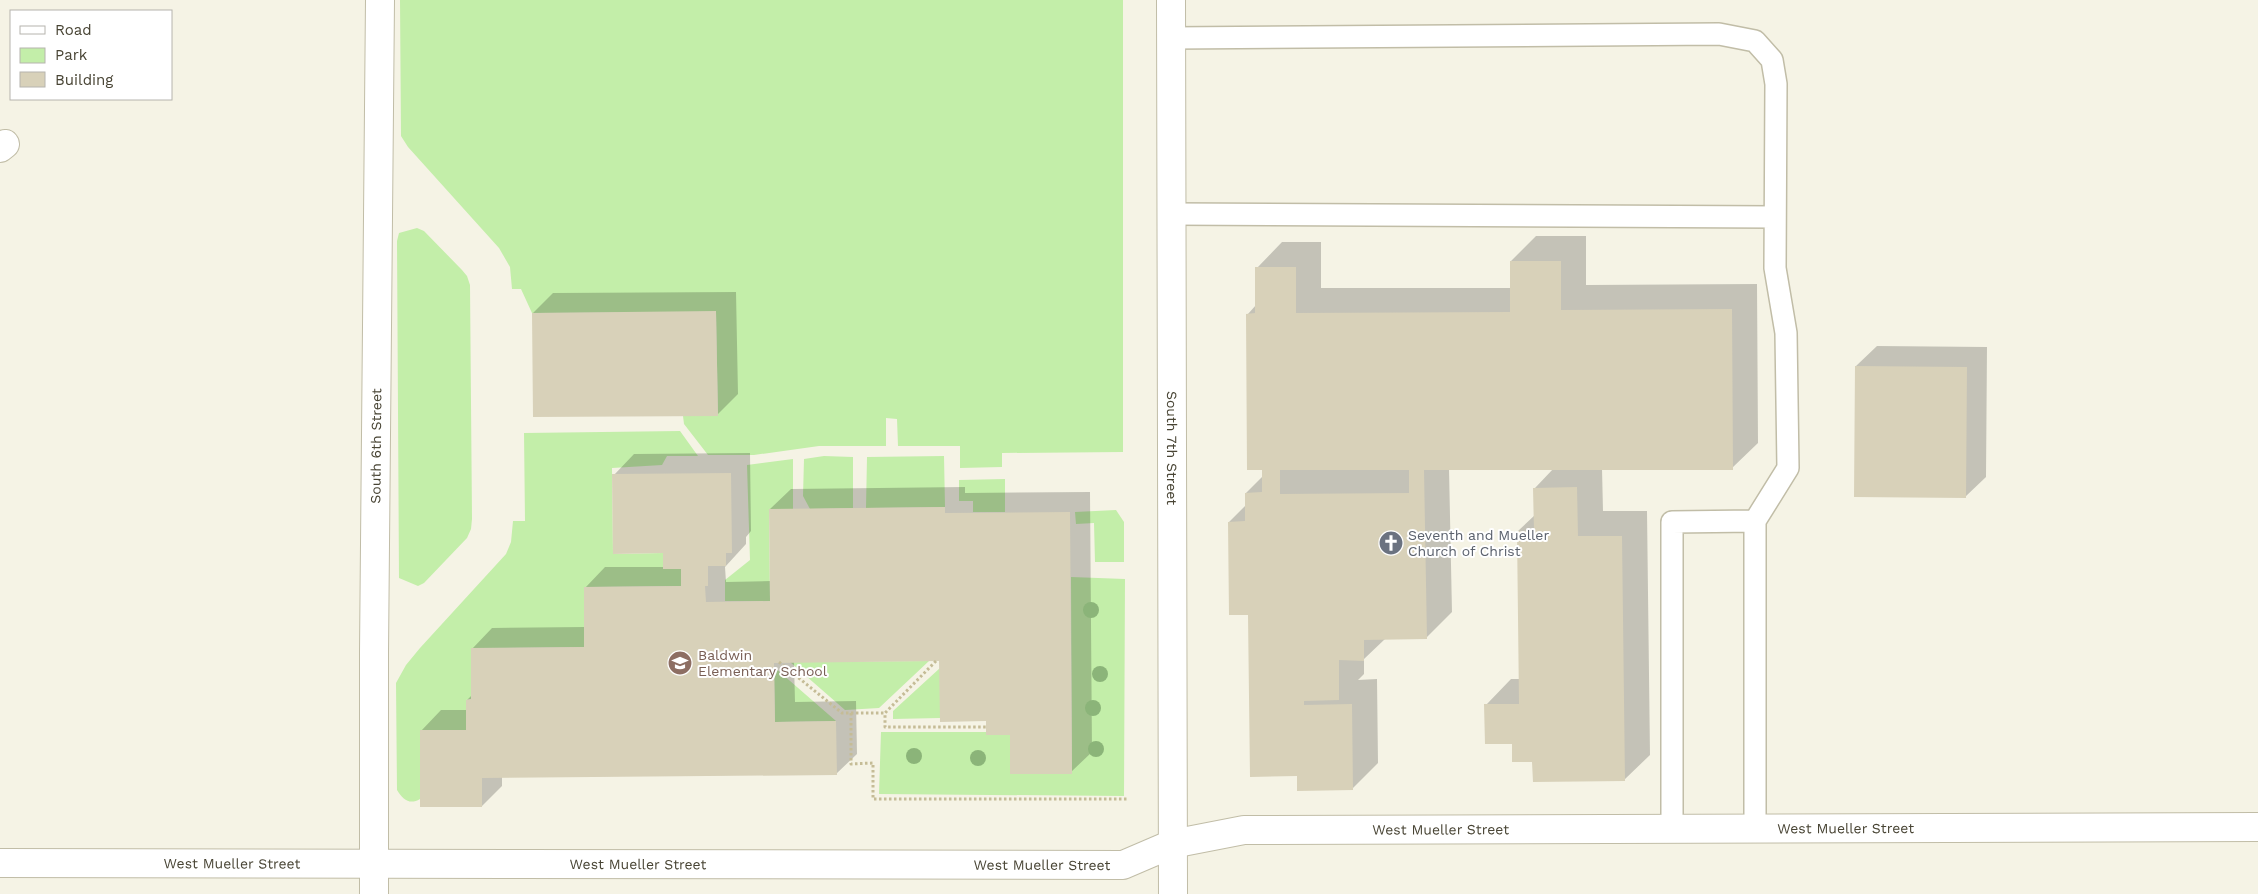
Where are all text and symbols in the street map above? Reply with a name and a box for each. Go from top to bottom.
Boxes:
legend [10,10,172,100]
text: Road [55,21,92,39]
text: Park [55,46,88,64]
text: Building [55,71,113,89]
street label: South 6th Street [367,388,384,504]
street label: South 7th Street [1164,391,1180,505]
place label: Seventh and Mueller Church of Christ [1408,527,1549,559]
church icon: Seventh and Mueller Church of Christ [1378,530,1404,556]
place label: Baldwin Elementary School [698,647,828,679]
school or university icon: Baldwin Elementary School [667,650,693,676]
street label: West Mueller Street [1777,820,1914,836]
street label: West Mueller Street [1372,821,1509,838]
street label: West Mueller Street [164,855,300,872]
street label: West Mueller Street [570,856,706,872]
street label: West Mueller Street [974,857,1110,873]

